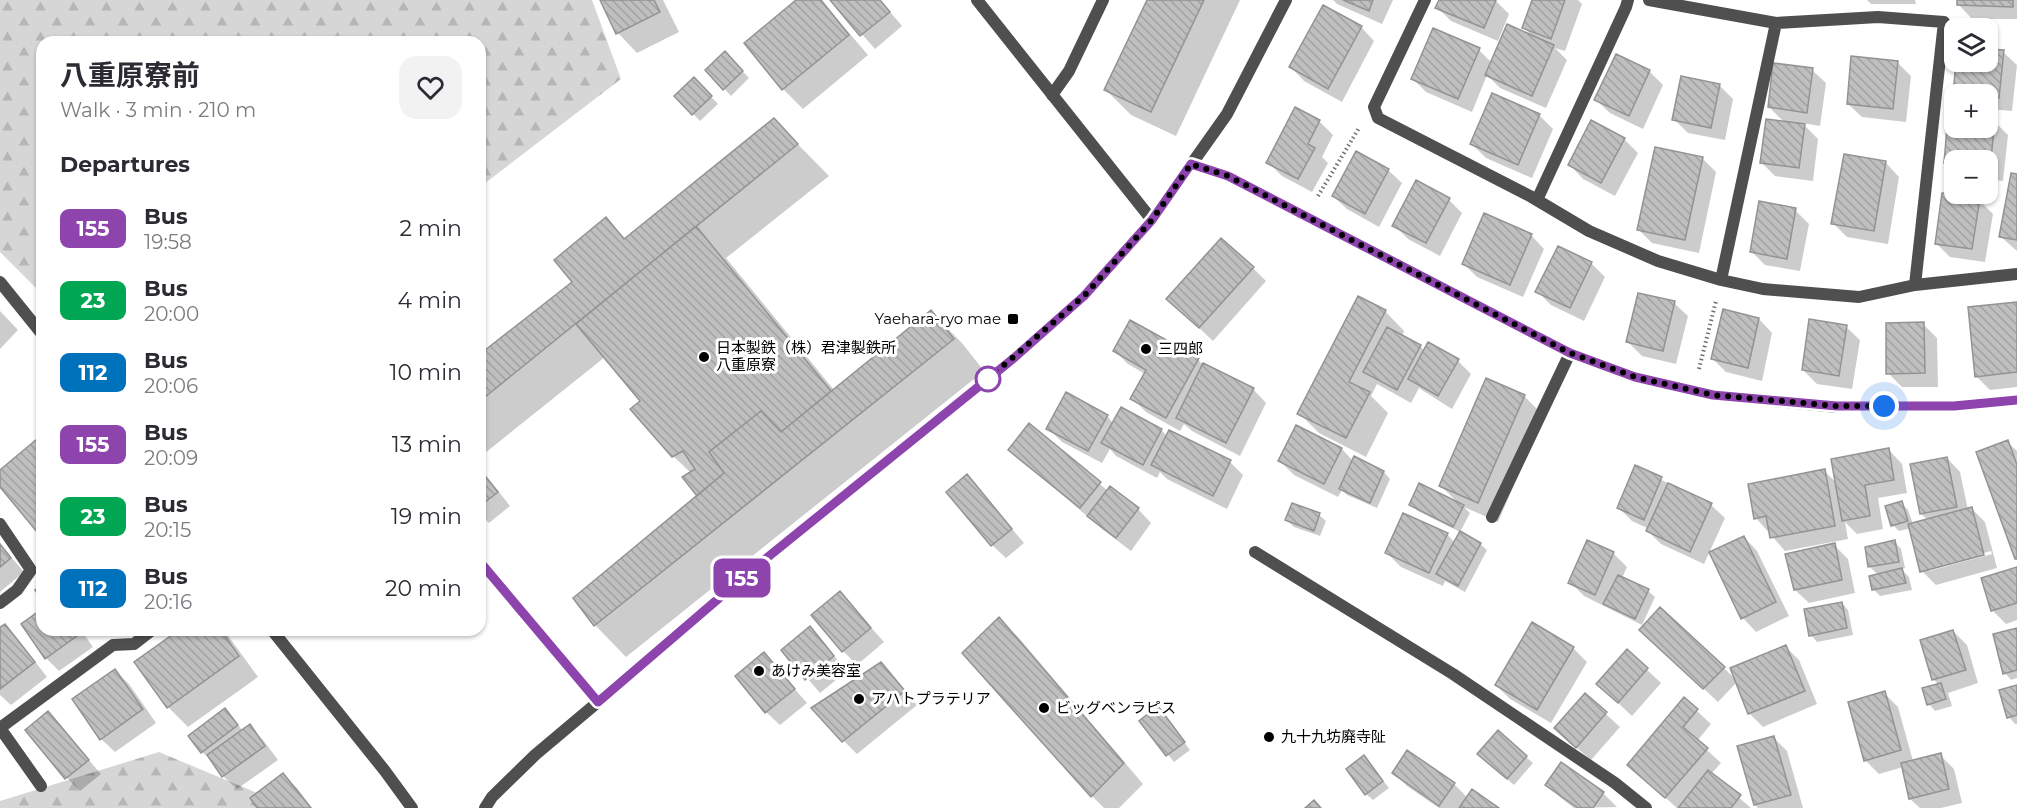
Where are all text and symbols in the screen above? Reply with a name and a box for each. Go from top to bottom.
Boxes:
map controls [1944,18,1998,204]
button: layers [1944,18,1998,72]
button: heart [399,56,462,119]
text: 八重原寮前 [60,58,200,92]
button: + [1944,84,1998,138]
text: Walk · 3 min · 210 m [60,98,256,122]
button: − [1944,150,1998,204]
text: Departures [60,151,190,178]
text: Bus [144,203,188,230]
text: 2 min [400,215,462,242]
text: 155 [76,216,110,241]
text: 19:58 [144,230,192,254]
text: Bus [144,275,188,302]
text: 4 min [398,287,462,314]
text: 23 [81,288,105,313]
text: 20:00 [144,302,199,326]
place label: Yaehara-ryo mae [875,309,1001,328]
marker: Yaehara-ryo mae [1006,312,1020,326]
place label: 日本製鉄（株）君津製鉄所 八重原寮 [716,338,896,374]
place label: 三四郎 [1158,339,1203,358]
marker: 三四郎 [1139,342,1153,356]
text: Bus [144,347,188,374]
marker: 日本製鉄（株）君津製鉄所 八重原寮 [697,350,711,364]
text: 10 min [390,359,462,386]
text: 112 [79,360,107,385]
unlabelled marker [975,366,1001,392]
text: 20:06 [144,374,198,398]
your location [1869,391,1899,421]
text: Bus [144,419,188,446]
text: 13 min [392,431,462,458]
text: 155 [76,432,110,457]
text: 20:09 [144,446,198,470]
text: Bus [144,491,188,518]
text: 19 min [391,503,462,530]
text: 23 [81,504,105,529]
text: 20:15 [144,518,191,542]
line badge: 155 [708,558,777,598]
text: Bus [144,563,188,590]
text: 155 [725,566,759,591]
text: 20 min [385,575,462,602]
text: 112 [79,576,107,601]
text: 20:16 [144,590,192,614]
place label: あけみ美容室 [771,661,861,680]
marker: あけみ美容室 [752,664,766,678]
place label: アハトプラテリア [871,689,991,708]
marker: アハトプラテリア [852,692,866,706]
place label: ビッグベンラピス [1056,698,1176,717]
marker: ビッグベンラピス [1037,701,1051,715]
place label: 九十九坊廃寺阯 [1281,727,1386,746]
marker: 九十九坊廃寺阯 [1262,730,1276,744]

